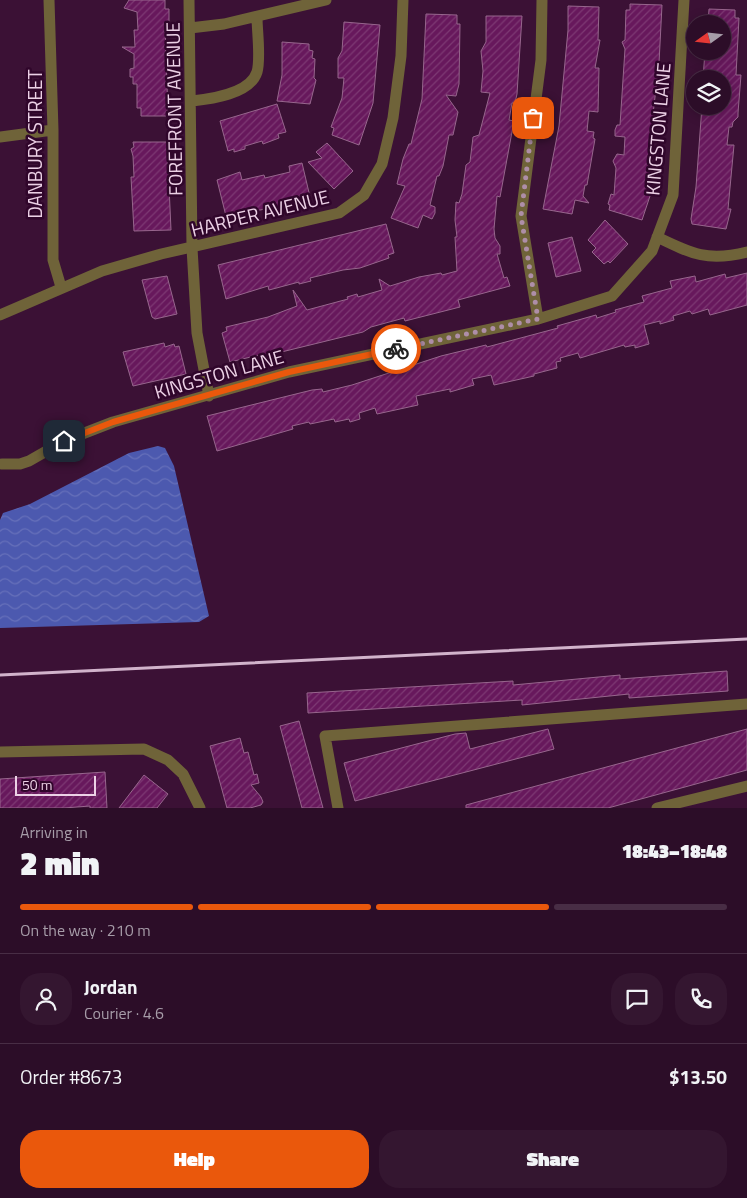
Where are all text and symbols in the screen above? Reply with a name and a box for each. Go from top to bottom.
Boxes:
north arrow [686,15,731,60]
map controls [686,15,731,115]
street label: FOREFRONT AVENUE [157,22,190,196]
street label: KINGSTON LANE [637,61,678,197]
street label: DANBURY STREET [20,70,49,218]
button: layers [686,70,731,115]
pin [512,97,554,139]
icon: bag [519,104,547,132]
street label: HARPER AVENUE [188,181,332,244]
courier [371,324,421,374]
icon: bike [382,335,410,363]
street label: KINGSTON LANE [151,341,287,406]
pin [43,420,85,462]
icon: home [50,427,78,455]
scale bar [15,773,96,796]
text: 50 m [22,774,52,795]
text: Arriving in [20,820,88,844]
text: 18:43–18:48 [622,836,727,865]
text: 2 min [20,839,100,887]
text: On the way · 210 m [20,918,151,942]
text: Jordan [84,972,137,1001]
button: person [20,973,72,1025]
button: chat [611,973,663,1025]
button: phone [675,973,727,1025]
text: Courier · 4.6 [84,1001,164,1025]
text: Order #8673 [20,1062,122,1091]
text: $13.50 [669,1062,727,1091]
button: Help [20,1130,369,1188]
button: Share [379,1130,727,1188]

